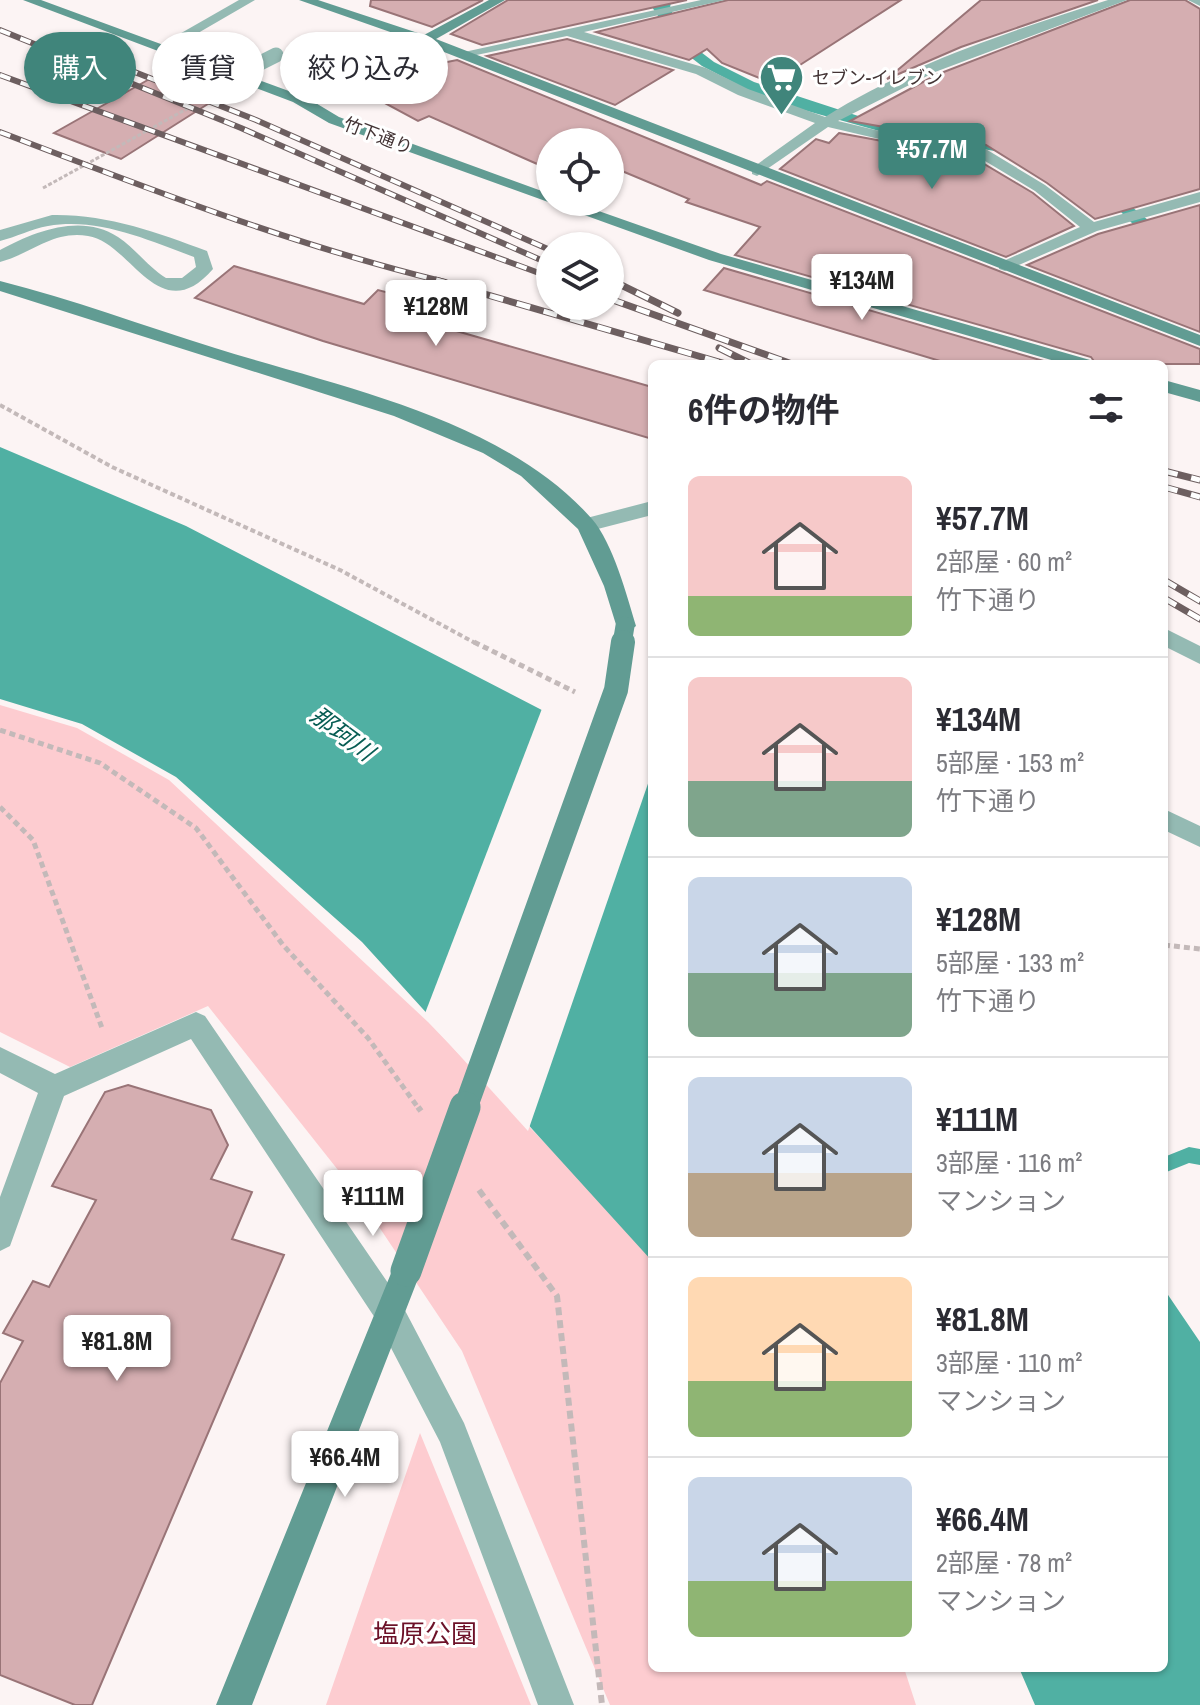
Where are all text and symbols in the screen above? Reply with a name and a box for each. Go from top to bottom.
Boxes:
chip: 購入 [24,32,136,104]
chip: 賃貸 [152,32,264,104]
chip: 絞り込み [280,32,448,104]
supermarket icon: セブン-イレブン [757,54,805,117]
place label: セブン-イレブン [812,65,943,90]
street label: 竹下通り [340,111,416,160]
pin: ¥57.7M [867,123,997,191]
map controls [536,128,624,320]
button: locate [536,128,624,216]
text: ¥57.7M [896,131,968,166]
button: layers [536,232,624,320]
pin: ¥134M [806,254,918,322]
text: ¥134M [829,262,895,297]
pin: ¥128M [380,280,492,348]
text: ¥128M [403,288,469,323]
icon: filters [1084,386,1128,430]
text: 6件の物件 [688,387,840,433]
text: ¥57.7M [936,495,1029,541]
icon: home [752,508,848,604]
text: 2部屋 · 60 m² [936,544,1072,579]
text: 竹下通り [936,582,1040,617]
text: ¥134M [936,696,1021,742]
water label: 那珂川 [304,699,383,769]
icon: home [752,709,848,805]
text: 5部屋 · 153 m² [936,745,1084,780]
text: 竹下通り [936,783,1040,818]
text: ¥128M [936,896,1021,942]
icon: home [752,909,848,1005]
text: 5部屋 · 133 m² [936,945,1084,980]
text: 竹下通り [936,983,1040,1018]
text: ¥111M [936,1096,1018,1142]
icon: home [752,1109,848,1205]
text: 3部屋 · 116 m² [936,1145,1082,1180]
pin: ¥111M [317,1170,429,1238]
text: ¥111M [342,1178,404,1213]
text: マンション [936,1183,1066,1218]
text: ¥81.8M [936,1296,1029,1342]
icon: home [752,1309,848,1405]
pin: ¥81.8M [52,1315,182,1383]
text: ¥81.8M [81,1323,153,1358]
text: 3部屋 · 110 m² [936,1345,1082,1380]
text: マンション [936,1383,1066,1418]
pin: ¥66.4M [280,1431,410,1499]
text: ¥66.4M [309,1439,381,1474]
text: ¥66.4M [936,1496,1029,1542]
icon: home [752,1509,848,1605]
text: 2部屋 · 78 m² [936,1545,1072,1580]
text: マンション [936,1583,1066,1618]
park label: 塩原公園 [373,1616,477,1651]

